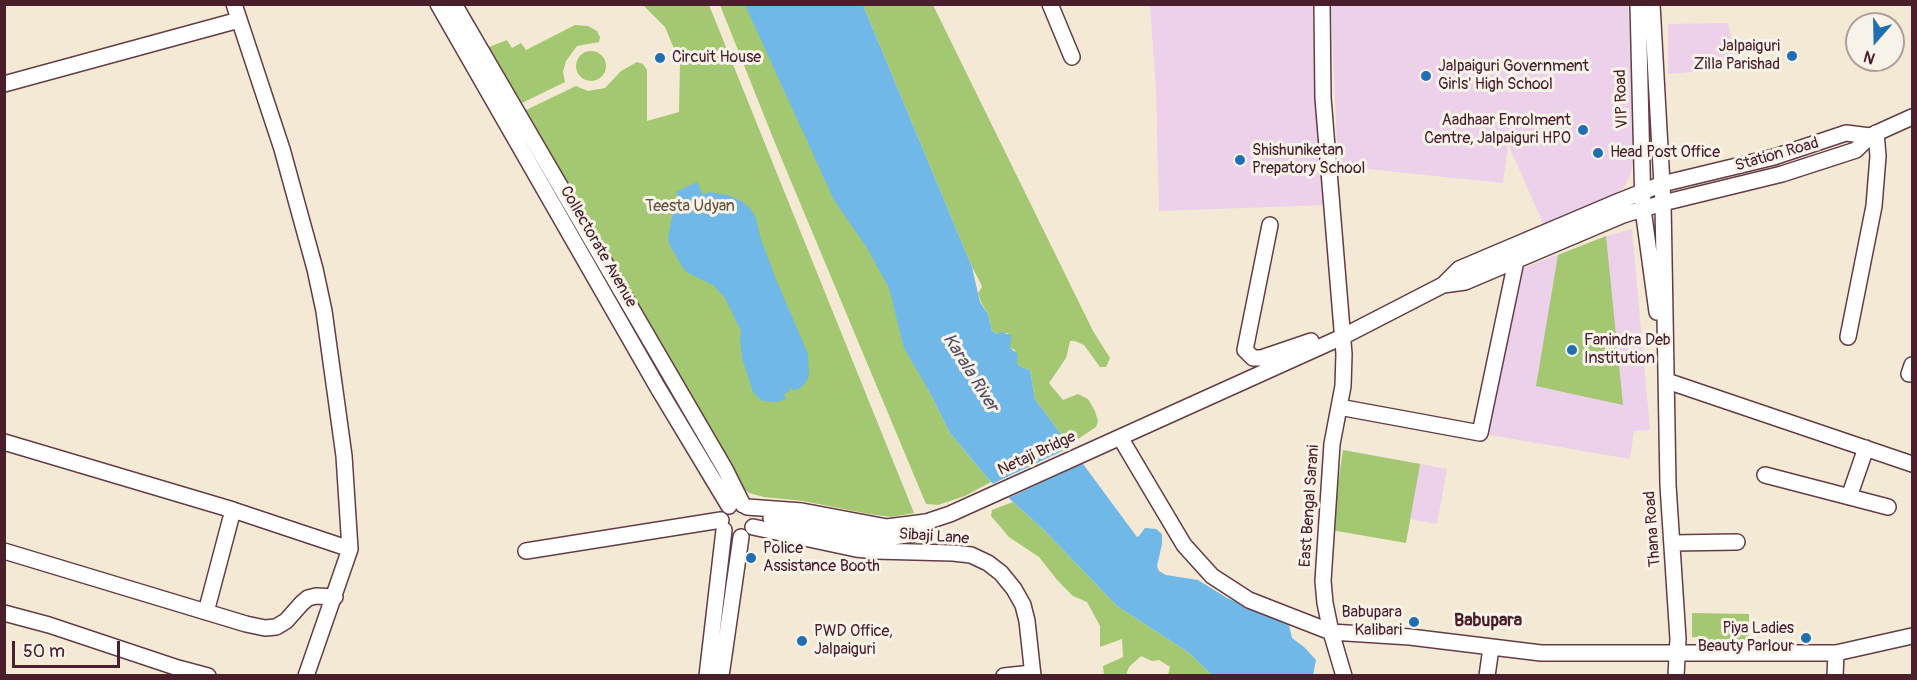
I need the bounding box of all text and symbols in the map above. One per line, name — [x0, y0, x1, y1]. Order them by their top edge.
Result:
north arrow — [1845, 12, 1905, 72]
place label: Jalpaiguri Zilla Parishad — [1694, 37, 1780, 75]
text: N — [1861, 46, 1878, 68]
place label: Circuit House — [672, 48, 761, 68]
marker: Jalpaiguri Zilla Parishad — [1785, 49, 1799, 63]
marker: Circuit House — [653, 51, 667, 65]
place label: Jalpaiguri Government Girls' High School — [1438, 57, 1589, 95]
marker: Jalpaiguri Government Girls' High School — [1419, 69, 1433, 83]
street label: VIP Road — [1611, 69, 1633, 129]
place label: Aadhaar Enrolment Centre, Jalpaiguri HPO — [1424, 111, 1571, 149]
marker: Aadhaar Enrolment Centre, Jalpaiguri HPO — [1576, 123, 1590, 137]
street label: Station Road — [1733, 134, 1821, 176]
place label: Shishuniketan Prepatory School — [1252, 141, 1365, 179]
place label: Head Post Office — [1610, 143, 1720, 163]
marker: Head Post Office — [1591, 146, 1605, 160]
marker: Shishuniketan Prepatory School — [1233, 153, 1247, 167]
street label: Collectorate Avenue — [555, 183, 641, 311]
park label: Teesta Udyan — [645, 197, 735, 217]
water label: Karala River — [937, 330, 1003, 416]
place label: Fanindra Deb Institution — [1584, 331, 1671, 369]
marker: Fanindra Deb Institution — [1565, 343, 1579, 357]
street label: Netaji Bridge — [995, 428, 1079, 480]
street label: East Bengal Sarani — [1296, 444, 1324, 568]
street label: Thana Road — [1641, 490, 1665, 568]
street label: Sibaji Lane — [898, 525, 970, 549]
place label: Police Assistance Booth — [763, 539, 880, 577]
marker: Police Assistance Booth — [744, 551, 758, 565]
place label: Babupara Kalibari — [1341, 603, 1402, 641]
district label: Babupara — [1454, 610, 1522, 632]
marker: Babupara Kalibari — [1407, 615, 1421, 629]
place label: Piya Ladies Beauty Parlour — [1698, 619, 1794, 657]
place label: PWD Office, Jalpaiguri — [814, 622, 893, 660]
scale bar — [15, 629, 123, 667]
marker: Piya Ladies Beauty Parlour — [1799, 631, 1813, 645]
marker: PWD Office, Jalpaiguri — [795, 634, 809, 648]
text: 50 m — [23, 640, 65, 663]

